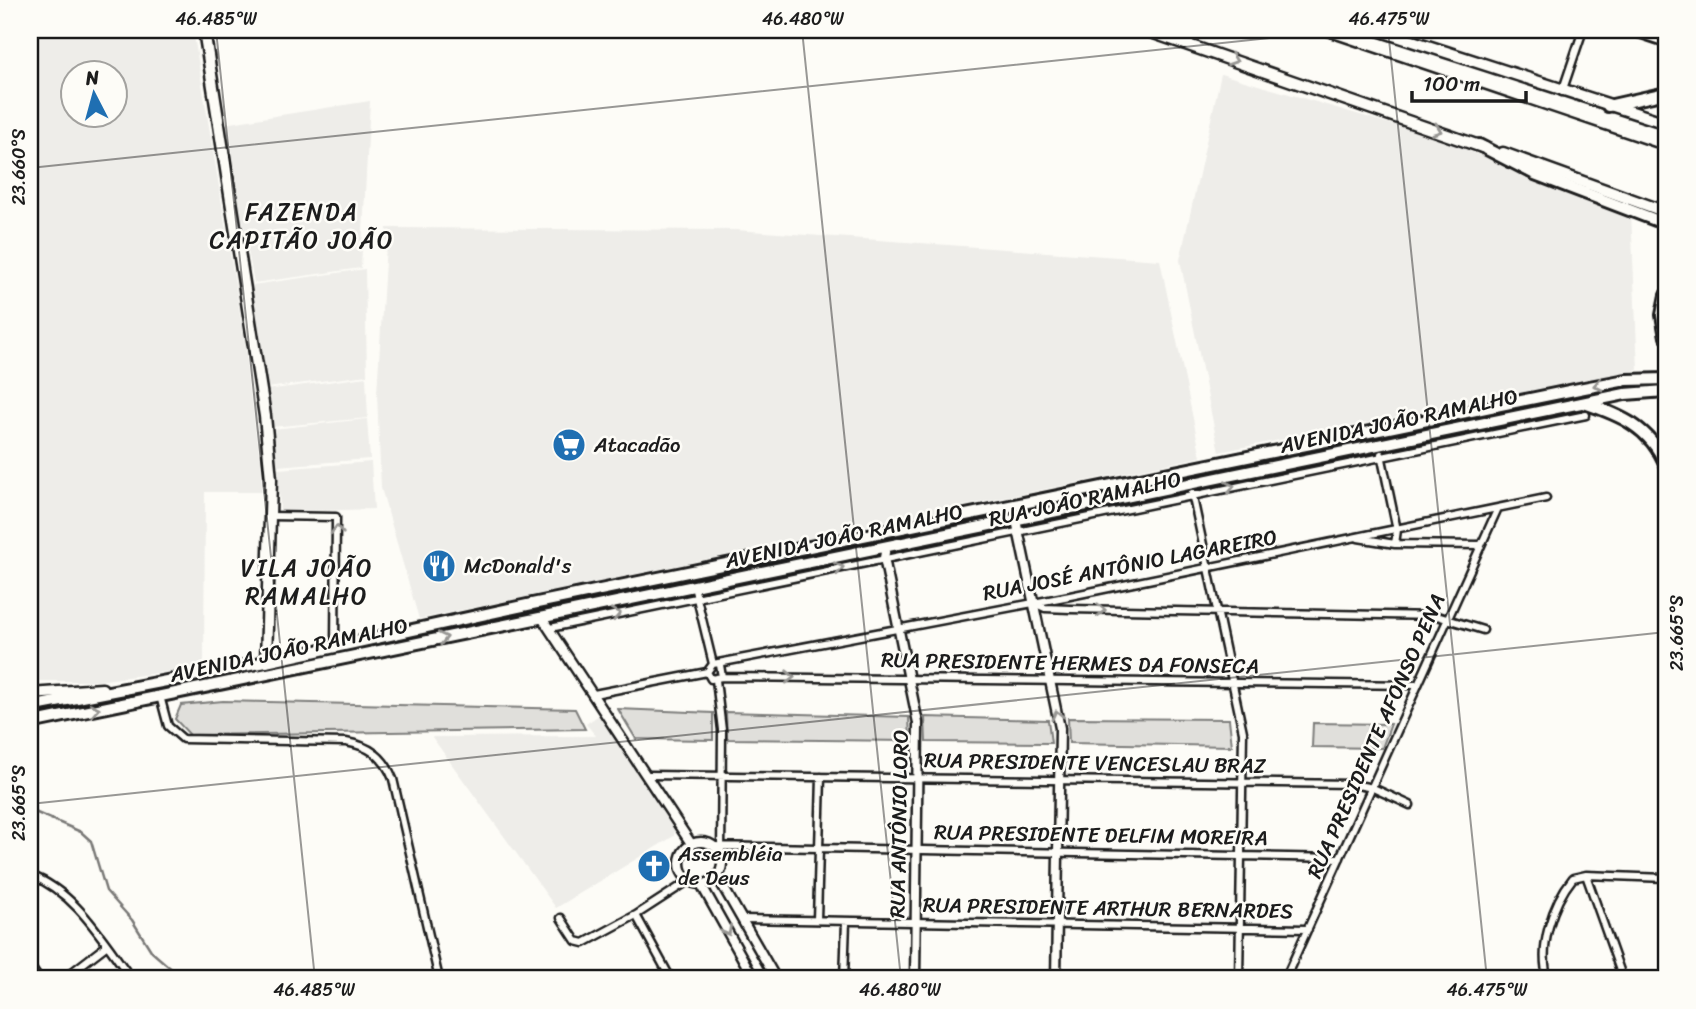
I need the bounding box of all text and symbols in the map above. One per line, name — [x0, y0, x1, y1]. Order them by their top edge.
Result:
text: 46.485°W — [175, 3, 258, 35]
text: 46.480°W — [762, 3, 845, 35]
text: 46.475°W — [1348, 3, 1431, 35]
one-way arrow — [1226, 52, 1239, 66]
north arrow — [60, 60, 130, 130]
text: N — [83, 60, 101, 95]
scale bar — [1412, 60, 1526, 104]
text: 100 m — [1423, 65, 1480, 103]
one-way arrow — [1430, 122, 1442, 136]
text: 23.660°S — [3, 129, 35, 205]
district label: FAZENDA CAPITÃO JOÃO — [210, 191, 394, 261]
street label: AVENIDA JOÃO RAMALHO — [1275, 377, 1522, 465]
one-way arrow — [1592, 377, 1604, 392]
supermarket icon: Atacadão — [550, 426, 588, 464]
place label: Atacadão — [593, 426, 681, 464]
street label: RUA JOÃO RAMALHO — [985, 460, 1185, 538]
one-way arrow — [1224, 480, 1236, 495]
street label: AVENIDA JOÃO RAMALHO — [720, 492, 967, 580]
street label: RUA JOSÉ ANTÔNIO LAGAREIRO — [980, 518, 1280, 612]
one-way arrow — [329, 524, 344, 535]
district label: VILA JOÃO RAMALHO — [241, 547, 373, 617]
restaurant icon: McDonald's — [420, 547, 458, 585]
place label: McDonald's — [464, 547, 572, 585]
one-way arrow — [833, 561, 845, 576]
street label: RUA PRESIDENTE AFONSO PENA — [1296, 587, 1456, 885]
text: 23.665°S — [1661, 595, 1693, 671]
one-way arrow — [1096, 602, 1107, 617]
street label: AVENIDA JOÃO RAMALHO — [165, 606, 412, 694]
one-way arrow — [610, 607, 622, 622]
one-way arrow — [437, 632, 449, 647]
street label: RUA PRESIDENTE HERMES DA FONSECA — [881, 641, 1259, 685]
one-way arrow — [785, 670, 796, 685]
one-way arrow — [89, 702, 101, 717]
one-way arrow — [1051, 709, 1065, 721]
street label: RUA ANTÔNIO LORO — [878, 729, 920, 919]
street label: RUA PRESIDENTE VENCESLAU BRAZ — [924, 741, 1266, 785]
text: 23.665°S — [3, 765, 35, 841]
street label: RUA PRESIDENTE DELFIM MOREIRA — [934, 813, 1268, 857]
place label: Assembléia de Deus — [677, 835, 783, 897]
church icon: Assembléia de Deus — [635, 847, 673, 885]
street label: RUA PRESIDENTE ARTHUR BERNARDES — [922, 886, 1294, 930]
one-way arrow — [719, 924, 732, 937]
text: 46.485°W — [273, 974, 356, 1006]
text: 46.480°W — [859, 974, 942, 1006]
text: 46.475°W — [1446, 974, 1529, 1006]

